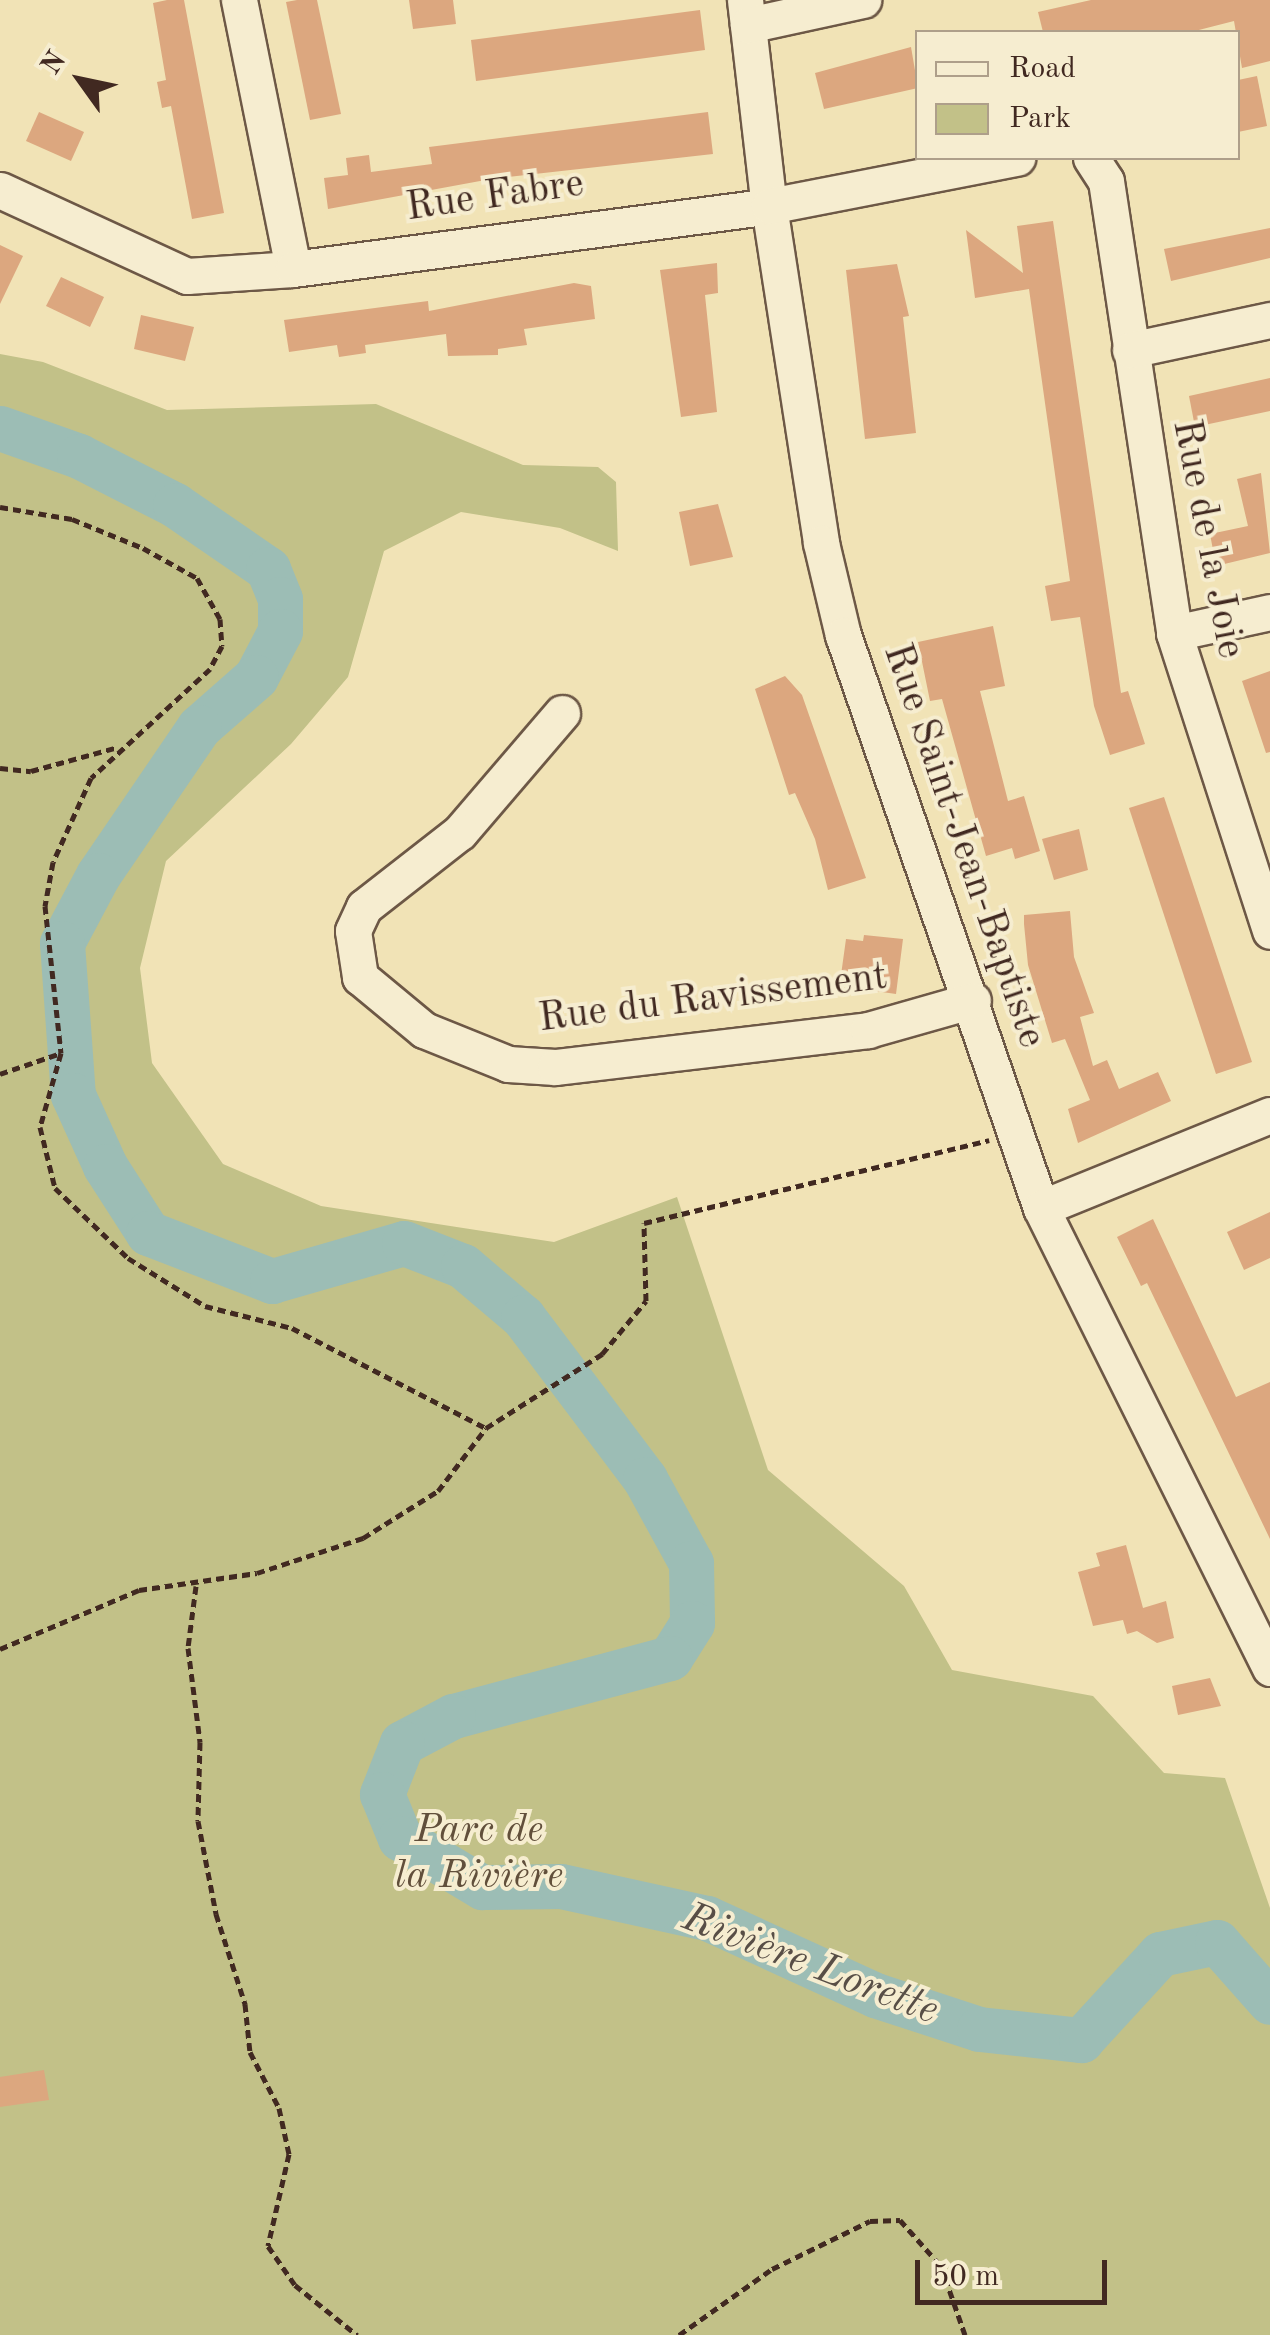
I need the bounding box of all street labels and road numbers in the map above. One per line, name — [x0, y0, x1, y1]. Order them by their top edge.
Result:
street label: Rue Fabre — [403, 161, 587, 233]
street label: Rue de la Joie — [1160, 415, 1254, 663]
street label: Rue Saint-Jean-Baptiste — [871, 638, 1055, 1054]
street label: Rue du Ravissement — [536, 954, 890, 1044]

